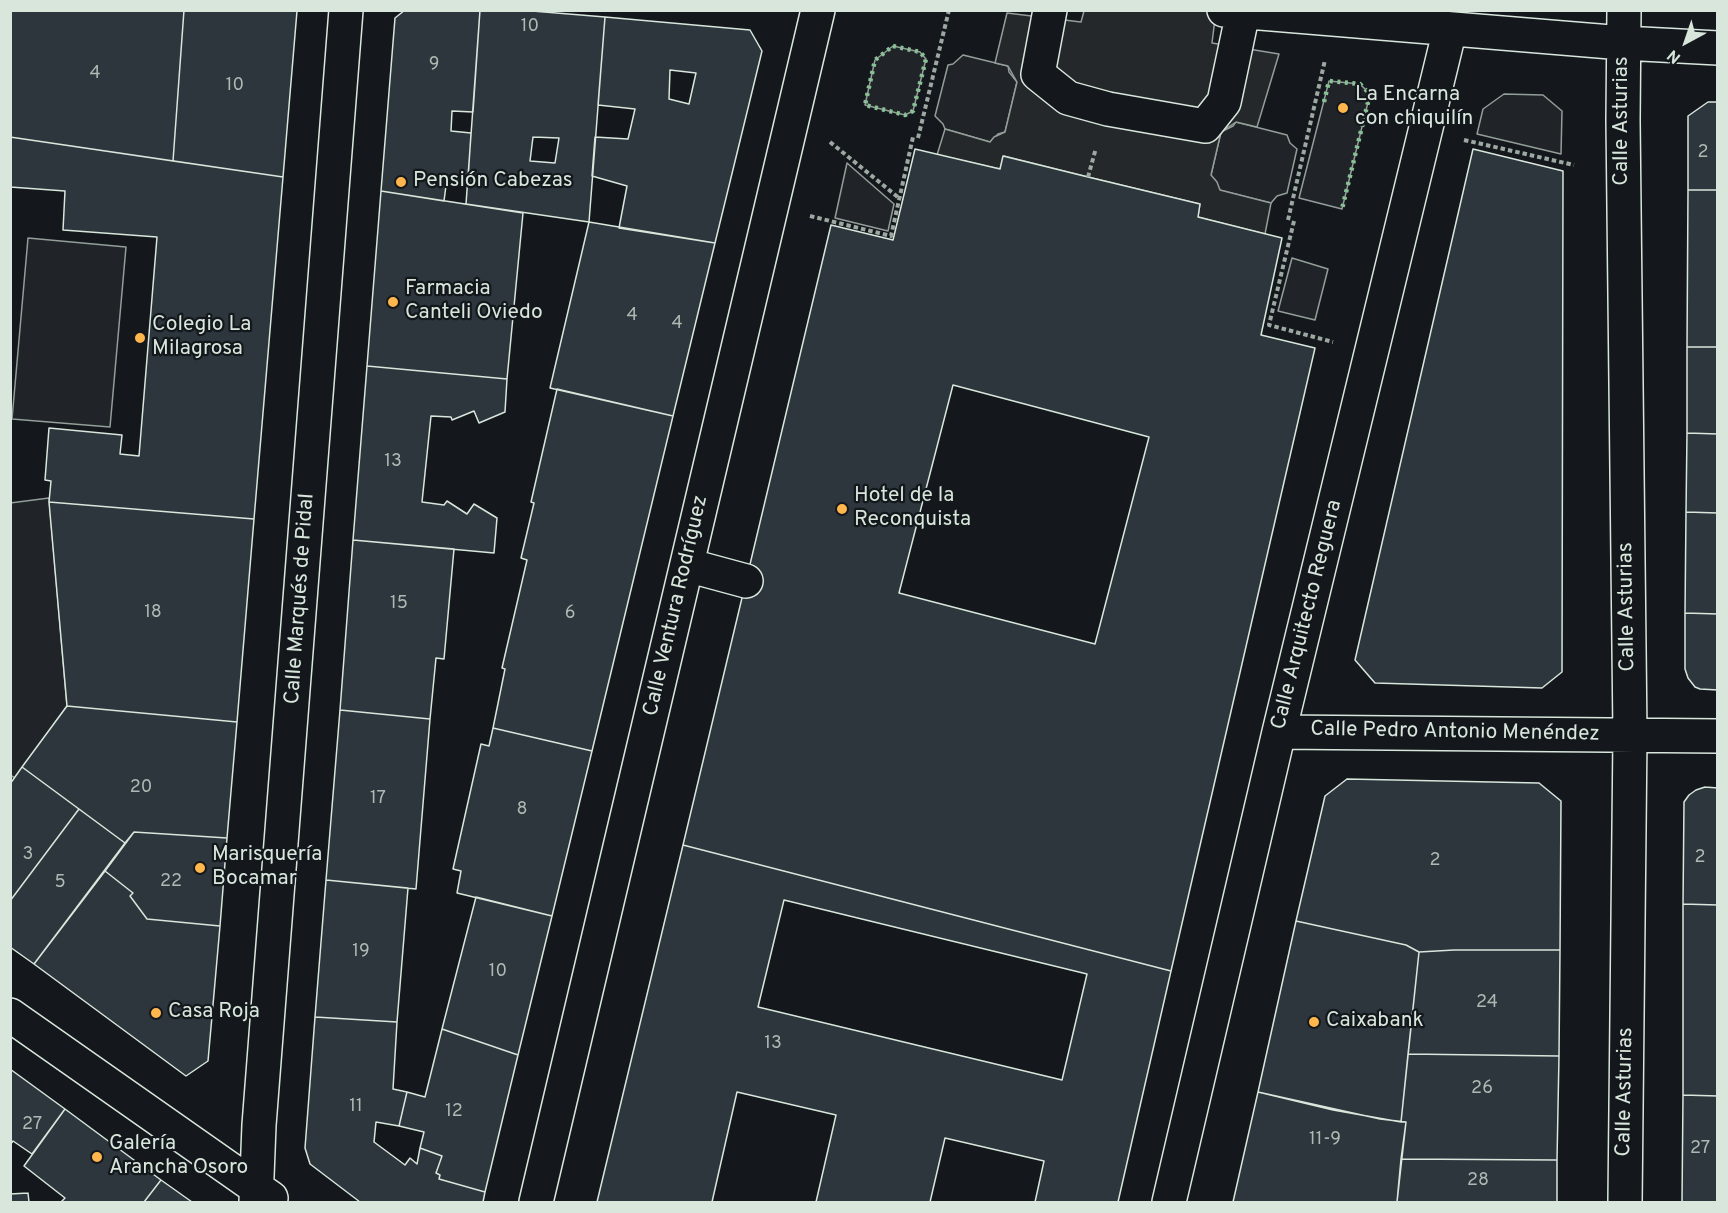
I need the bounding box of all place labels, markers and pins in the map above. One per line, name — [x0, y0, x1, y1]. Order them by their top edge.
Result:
place label: La Encarna con chiquilín — [1355, 83, 1473, 133]
marker: La Encarna con chiquilín — [1336, 101, 1350, 115]
place label: Pensión Cabezas — [413, 169, 573, 195]
marker: Pensión Cabezas — [394, 175, 408, 189]
place label: Farmacia Canteli Oviedo — [405, 277, 543, 327]
marker: Farmacia Canteli Oviedo — [386, 295, 400, 309]
place label: Colegio La Milagrosa — [152, 313, 251, 363]
marker: Colegio La Milagrosa — [133, 331, 147, 345]
place label: Hotel de la Reconquista — [854, 484, 971, 534]
marker: Hotel de la Reconquista — [835, 502, 849, 516]
place label: Marisquería Bocamar — [212, 843, 322, 893]
marker: Marisquería Bocamar — [193, 861, 207, 875]
place label: Casa Roja — [168, 1000, 260, 1026]
marker: Casa Roja — [149, 1006, 163, 1020]
place label: Caixabank — [1326, 1009, 1424, 1035]
marker: Caixabank — [1307, 1015, 1321, 1029]
place label: Galería Arancha Osoro — [109, 1132, 248, 1182]
marker: Galería Arancha Osoro — [90, 1150, 104, 1164]

